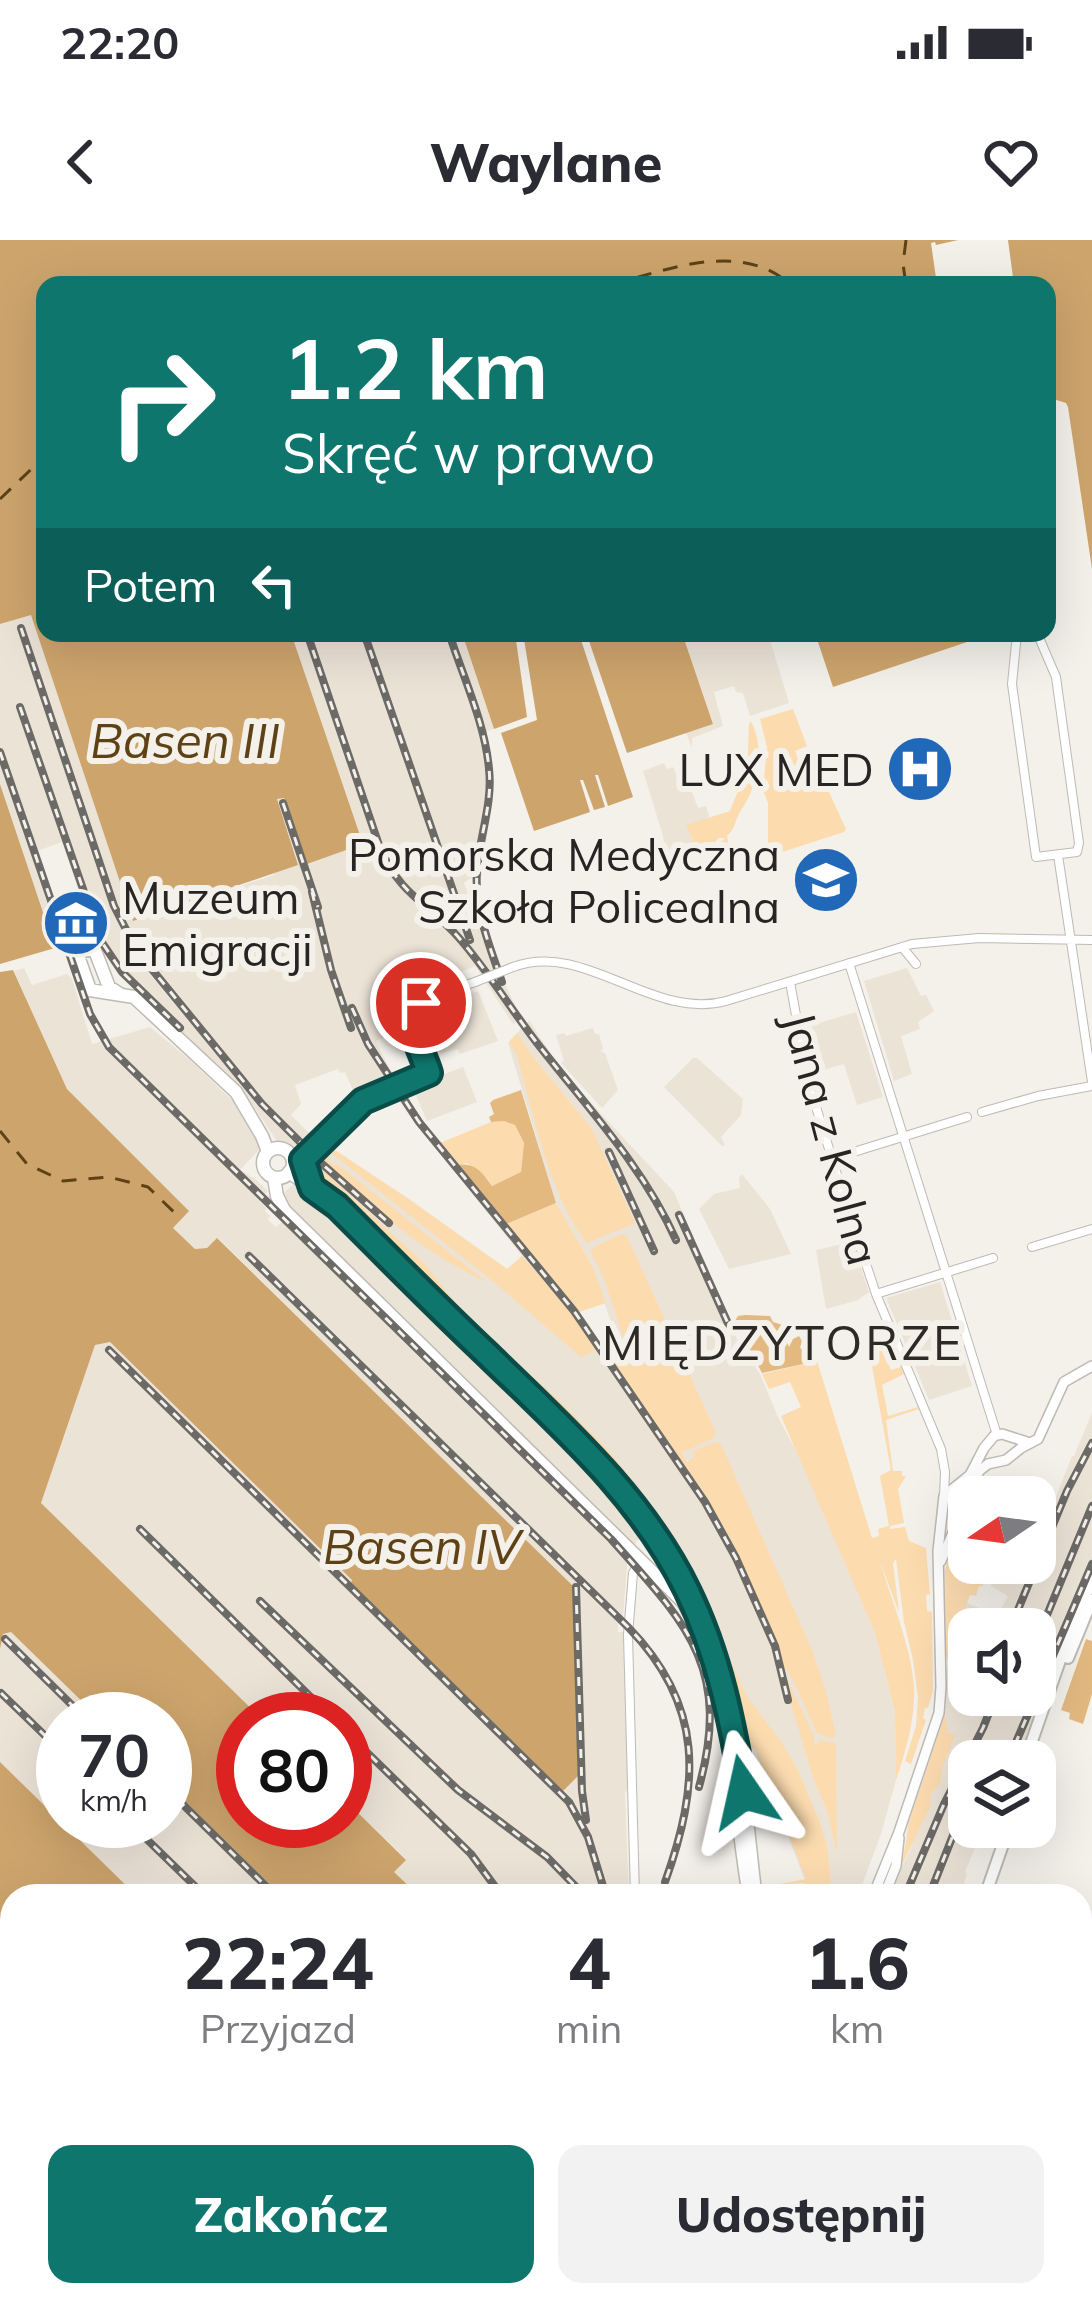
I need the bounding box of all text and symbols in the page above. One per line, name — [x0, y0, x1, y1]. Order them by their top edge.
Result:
text: 22:20 — [60, 14, 179, 70]
text: Waylane — [430, 128, 662, 196]
icon: back — [48, 129, 114, 195]
icon: heart — [978, 129, 1044, 195]
text: 1.2 km — [282, 315, 549, 420]
icon: right — [84, 324, 240, 480]
text: Skręć w prawo — [282, 419, 655, 487]
icon: left — [241, 552, 307, 618]
text: Potem — [84, 557, 217, 613]
water label: Basen III — [90, 710, 280, 770]
hospital icon: LUX MED — [885, 734, 955, 804]
place label: LUX MED — [678, 741, 874, 797]
place label: Pomorska Medyczna Szkoła Policealna — [348, 826, 780, 934]
school or university icon: Pomorska Medyczna Szkoła Policealna — [791, 845, 861, 915]
place label: Muzeum Emigracji — [122, 869, 313, 977]
museum icon: Muzeum Emigracji — [41, 888, 111, 958]
pin — [370, 952, 472, 1054]
icon: arrive — [388, 970, 454, 1036]
street label: Jana z Kolna — [771, 1005, 893, 1271]
district label: MIĘDZYTORZE — [602, 1312, 964, 1372]
north arrow — [948, 1476, 1056, 1584]
map controls — [948, 1476, 1056, 1848]
water label: Basen IV — [323, 1516, 524, 1576]
button: sound — [948, 1608, 1056, 1716]
speed limit sign: 80 — [216, 1692, 372, 1848]
text: 70 — [78, 1717, 150, 1792]
position arrow — [681, 1729, 807, 1855]
button: layers — [948, 1740, 1056, 1848]
text: km/h — [80, 1781, 148, 1819]
text: 22:24 — [182, 1917, 374, 2007]
text: 4 — [568, 1917, 611, 2007]
text: 1.6 — [805, 1917, 910, 2007]
text: Przyjazd — [200, 2004, 356, 2053]
text: min — [556, 2004, 622, 2053]
text: km — [830, 2004, 884, 2053]
button: Zakończ — [48, 2145, 534, 2283]
button: Udostępnij — [558, 2145, 1044, 2283]

